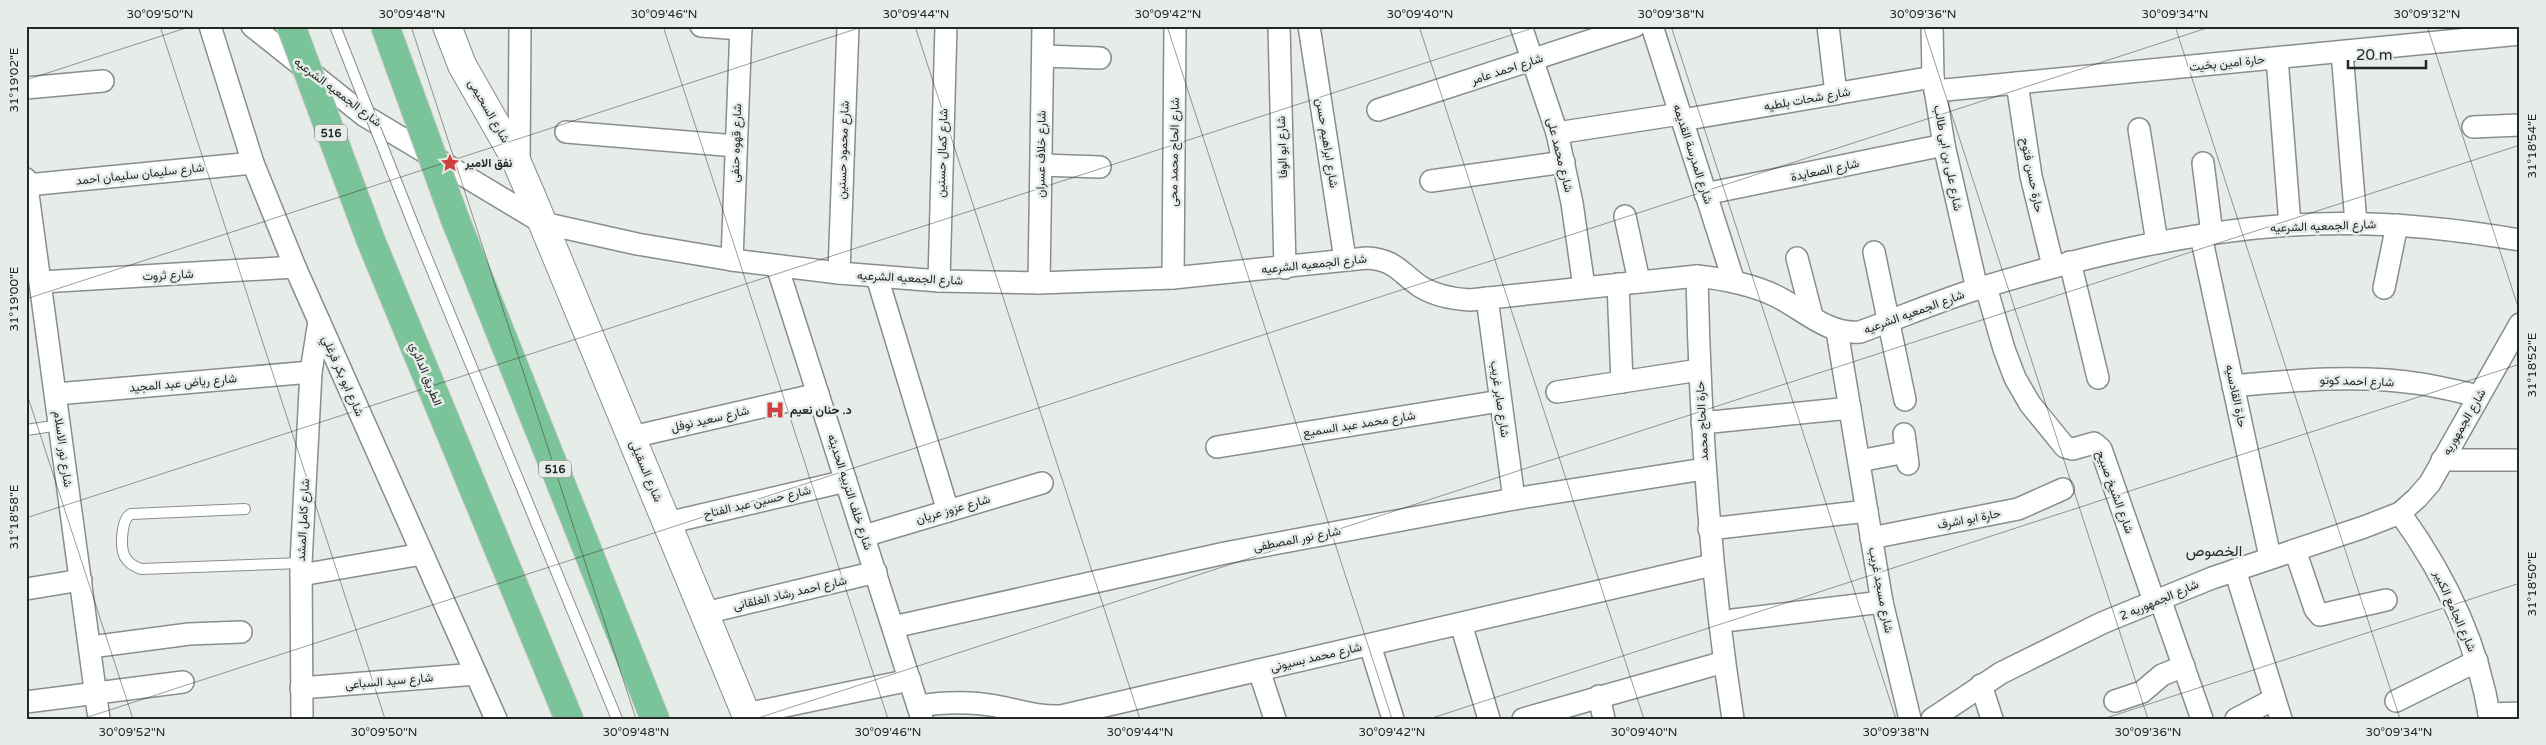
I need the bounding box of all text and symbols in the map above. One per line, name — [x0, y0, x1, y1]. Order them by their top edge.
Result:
text: 30°09'50"N — [127, 7, 194, 21]
text: 30°09'48"N — [379, 7, 446, 21]
text: 30°09'46"N — [631, 7, 698, 21]
text: 30°09'44"N — [883, 7, 950, 21]
text: 30°09'42"N — [1135, 7, 1202, 21]
text: 30°09'40"N — [1387, 7, 1454, 21]
text: 30°09'38"N — [1638, 7, 1705, 21]
text: 30°09'36"N — [1890, 7, 1957, 21]
text: 30°09'34"N — [2142, 7, 2209, 21]
text: 30°09'32"N — [2394, 7, 2461, 21]
scale bar — [2348, 38, 2426, 70]
text: 20 m — [2356, 46, 2393, 64]
text: 31°19'02"E — [7, 47, 21, 113]
street label: شارع احمد عامر — [1468, 51, 1545, 89]
street label: حارة امين بخيت — [2188, 52, 2266, 75]
street label: شارع الجمعيه الشرعيه — [290, 55, 385, 131]
street label: شارع السحيمى — [463, 77, 513, 146]
street label: شارع شحات بلطيه — [1763, 84, 1852, 115]
street label: شارع الحاج محمد محى — [1166, 97, 1184, 207]
street label: شارع ابراهيم حسن — [1311, 97, 1341, 189]
street label: شارع محمود حسنين — [834, 101, 854, 200]
street label: شارع المدرسة القديمه — [1668, 102, 1716, 206]
street label: شارع قهوه حنفى — [728, 103, 746, 183]
street label: شارع على بن ابى طالب — [1929, 104, 1965, 212]
street label: شارع كمال حسنين — [933, 108, 953, 198]
street label: شارع خلاف عسران — [1033, 110, 1051, 198]
text: 31°18'54"E — [2525, 113, 2539, 179]
street label: شارع ابو الوفا — [1274, 116, 1292, 178]
street label: شارع محمد على — [1542, 116, 1576, 194]
road number: 516 — [315, 125, 347, 142]
street label: حارة حسن فتوح — [2016, 136, 2046, 214]
place icon: نفق الامير — [439, 152, 461, 174]
place label: نفق الامير — [464, 156, 513, 171]
street label: شارع الصعايدة — [1790, 156, 1861, 186]
street label: شارع سليمان سليمان احمد — [75, 160, 205, 190]
street label: شارع الجمعيه الشرعيه — [2270, 217, 2376, 237]
street label: شارع الجمعيه الشرعيه — [1261, 251, 1368, 278]
text: 31°19'00"E — [7, 266, 21, 332]
street label: شارع ثروت — [142, 267, 194, 285]
street label: شارع الجمعيه الشرعيه — [857, 268, 963, 290]
street label: شارع الجمعيه الشرعيه — [1862, 287, 1967, 339]
text: 31°18'52"E — [2525, 332, 2539, 398]
street label: شارع ابو بكر فرغلي — [316, 334, 367, 420]
street label: الطريق الدائري — [404, 340, 445, 409]
street label: شارع صابر غريب — [1486, 360, 1512, 439]
street label: حارة القادسيه — [2222, 363, 2250, 429]
street label: شارع رياض عبد المجيد — [128, 371, 238, 397]
street label: شارع احمد كوتو — [2320, 373, 2394, 391]
street label: حارة الحاج محمد — [1693, 381, 1713, 461]
street label: شارع الجمهوريه — [2439, 386, 2490, 459]
hospital icon: د. حنان نعيم — [764, 399, 786, 421]
street label: شارع سعيد نوفل — [670, 403, 751, 437]
place label: د. حنان نعيم — [790, 403, 852, 418]
street label: شارع محمد عبد السميع — [1302, 408, 1417, 442]
street label: شارع نور الاسلام — [49, 410, 75, 488]
street label: شارع خلف التربيه الحديثه — [823, 432, 875, 552]
street label: شارع السقيلى — [625, 438, 665, 505]
street label: شارع الشيخ صبيح — [2092, 449, 2137, 536]
road number: 516 — [539, 460, 571, 478]
street label: شارع كامل المشد — [294, 478, 314, 562]
street label: شارع حسين عبد الفتاح — [702, 483, 813, 523]
text: 31°18'58"E — [7, 484, 21, 550]
street label: شارع عزوز عريان — [914, 492, 992, 528]
street label: حارة ابو اشرف — [1936, 506, 2002, 533]
street label: شارع نور المصطفى — [1252, 524, 1342, 556]
district label: الخصوص — [2186, 542, 2242, 561]
street label: شارع مسجد غريب — [1864, 546, 1896, 635]
text: 31°18'50"E — [2525, 551, 2539, 617]
street label: شارع الجامع الكبير — [2429, 567, 2479, 655]
street label: شارع احمد رشاد الغلقانى — [732, 573, 849, 615]
street label: شارع الجمهوريه 2 — [2117, 577, 2201, 625]
street label: شارع محمد بسيونى — [1269, 640, 1364, 676]
street label: شارع سيد السباعى — [344, 670, 434, 694]
text: 30°09'52"N — [99, 725, 166, 739]
text: 30°09'50"N — [351, 725, 418, 739]
text: 30°09'48"N — [603, 725, 670, 739]
text: 30°09'46"N — [855, 725, 922, 739]
text: 30°09'44"N — [1107, 725, 1174, 739]
text: 30°09'42"N — [1359, 725, 1426, 739]
text: 30°09'40"N — [1611, 725, 1678, 739]
text: 30°09'38"N — [1863, 725, 1930, 739]
text: 30°09'36"N — [2115, 725, 2182, 739]
text: 30°09'34"N — [2366, 725, 2433, 739]

